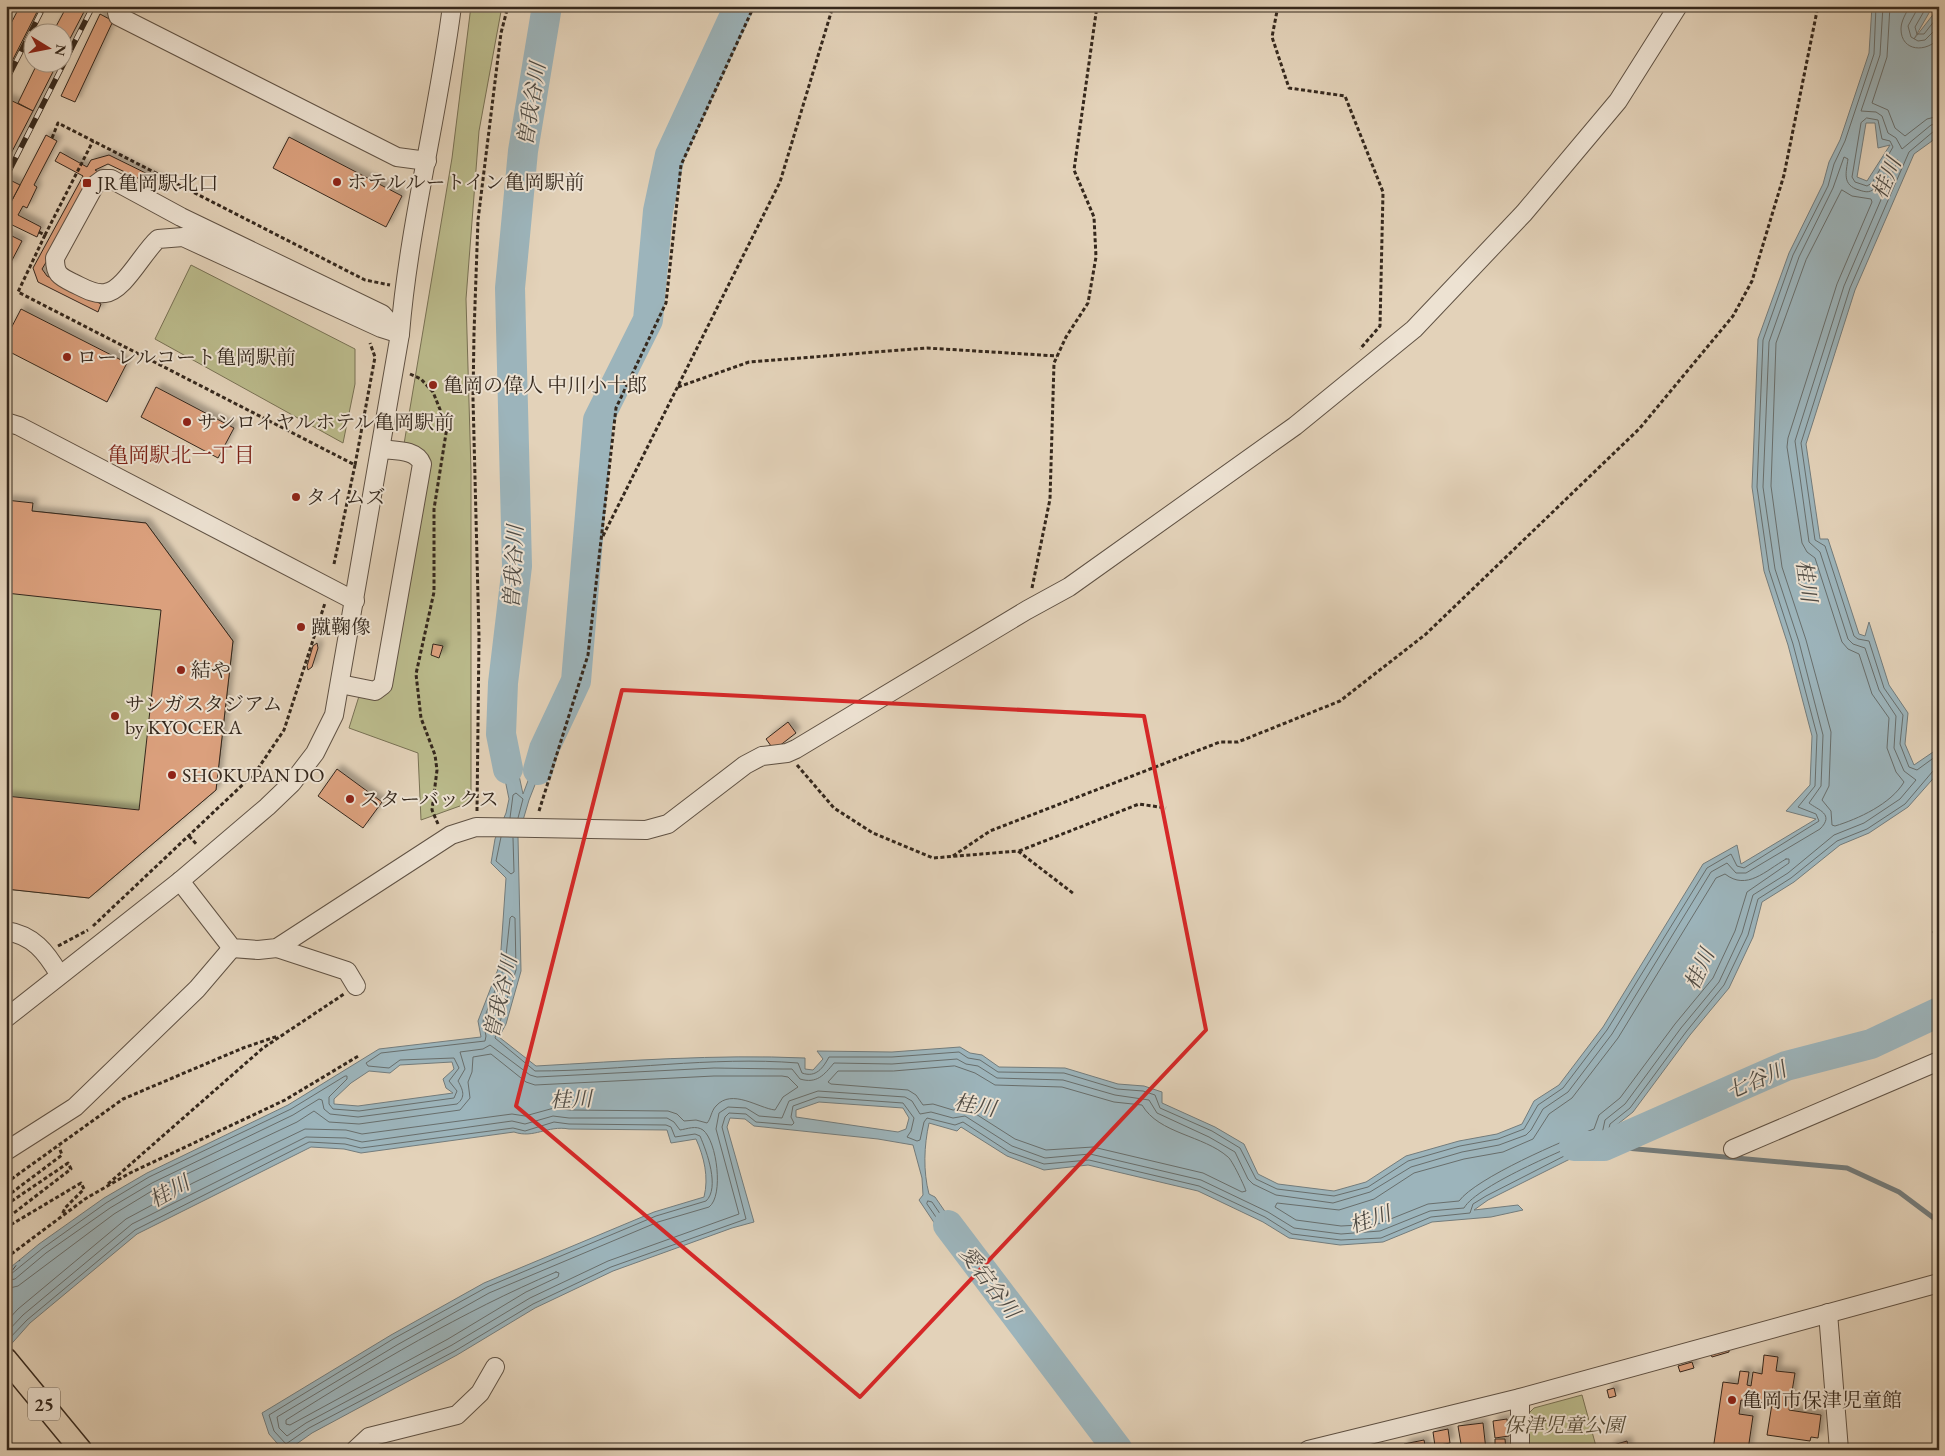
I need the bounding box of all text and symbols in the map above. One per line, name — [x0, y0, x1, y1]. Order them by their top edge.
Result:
north arrow — [22, 22, 72, 72]
text: N — [51, 43, 71, 58]
water label: 曽我谷川 — [511, 58, 551, 148]
water label: 桂川 — [1865, 152, 1907, 203]
place label: ホテルルートイン亀岡駅前 — [347, 169, 585, 195]
place label: JR亀岡駅北口 — [95, 170, 218, 196]
marker: ホテルルートイン亀岡駅前 — [331, 176, 343, 188]
marker: JR亀岡駅北口 — [81, 177, 93, 189]
place label: ローレルコート亀岡駅前 — [77, 344, 296, 370]
marker: ローレルコート亀岡駅前 — [61, 351, 73, 363]
place label: 亀岡の偉人 中川小十郎 — [443, 372, 647, 398]
marker: 亀岡の偉人 中川小十郎 — [427, 379, 439, 391]
place label: サンロイヤルホテル亀岡駅前 — [197, 409, 454, 435]
marker: サンロイヤルホテル亀岡駅前 — [181, 416, 193, 428]
district label: 亀岡駅北一丁目 — [108, 441, 255, 468]
place label: タイムズ — [306, 484, 386, 510]
marker: タイムズ — [290, 491, 302, 503]
water label: 曽我谷川 — [497, 522, 529, 610]
water label: 桂川 — [1791, 558, 1824, 606]
place label: 蹴鞠像 — [311, 614, 371, 640]
marker: 蹴鞠像 — [295, 621, 307, 633]
place label: 結や — [191, 657, 231, 683]
marker: 結や — [175, 664, 187, 676]
place label: サンガスタジアム by KYOCERA — [125, 691, 283, 740]
marker: サンガスタジアム by KYOCERA — [109, 710, 121, 722]
place label: SHOKUPAN DO — [182, 762, 324, 788]
marker: SHOKUPAN DO — [166, 769, 178, 781]
place label: スターバックス — [360, 786, 499, 812]
marker: スターバックス — [344, 793, 356, 805]
water label: 桂川 — [1678, 942, 1721, 994]
water label: 曽我谷川 — [477, 951, 523, 1041]
water label: 七谷川 — [1722, 1054, 1792, 1105]
water label: 桂川 — [550, 1085, 594, 1113]
water label: 桂川 — [952, 1088, 1000, 1122]
water label: 桂川 — [144, 1168, 196, 1213]
water label: 桂川 — [1346, 1199, 1396, 1239]
water label: 愛宕谷川 — [954, 1240, 1027, 1325]
place label: 亀岡市保津児童館 — [1742, 1387, 1902, 1413]
road number: 25 — [28, 1388, 60, 1420]
marker: 亀岡市保津児童館 — [1726, 1394, 1738, 1406]
park label: 保津児童公園 — [1504, 1412, 1627, 1438]

